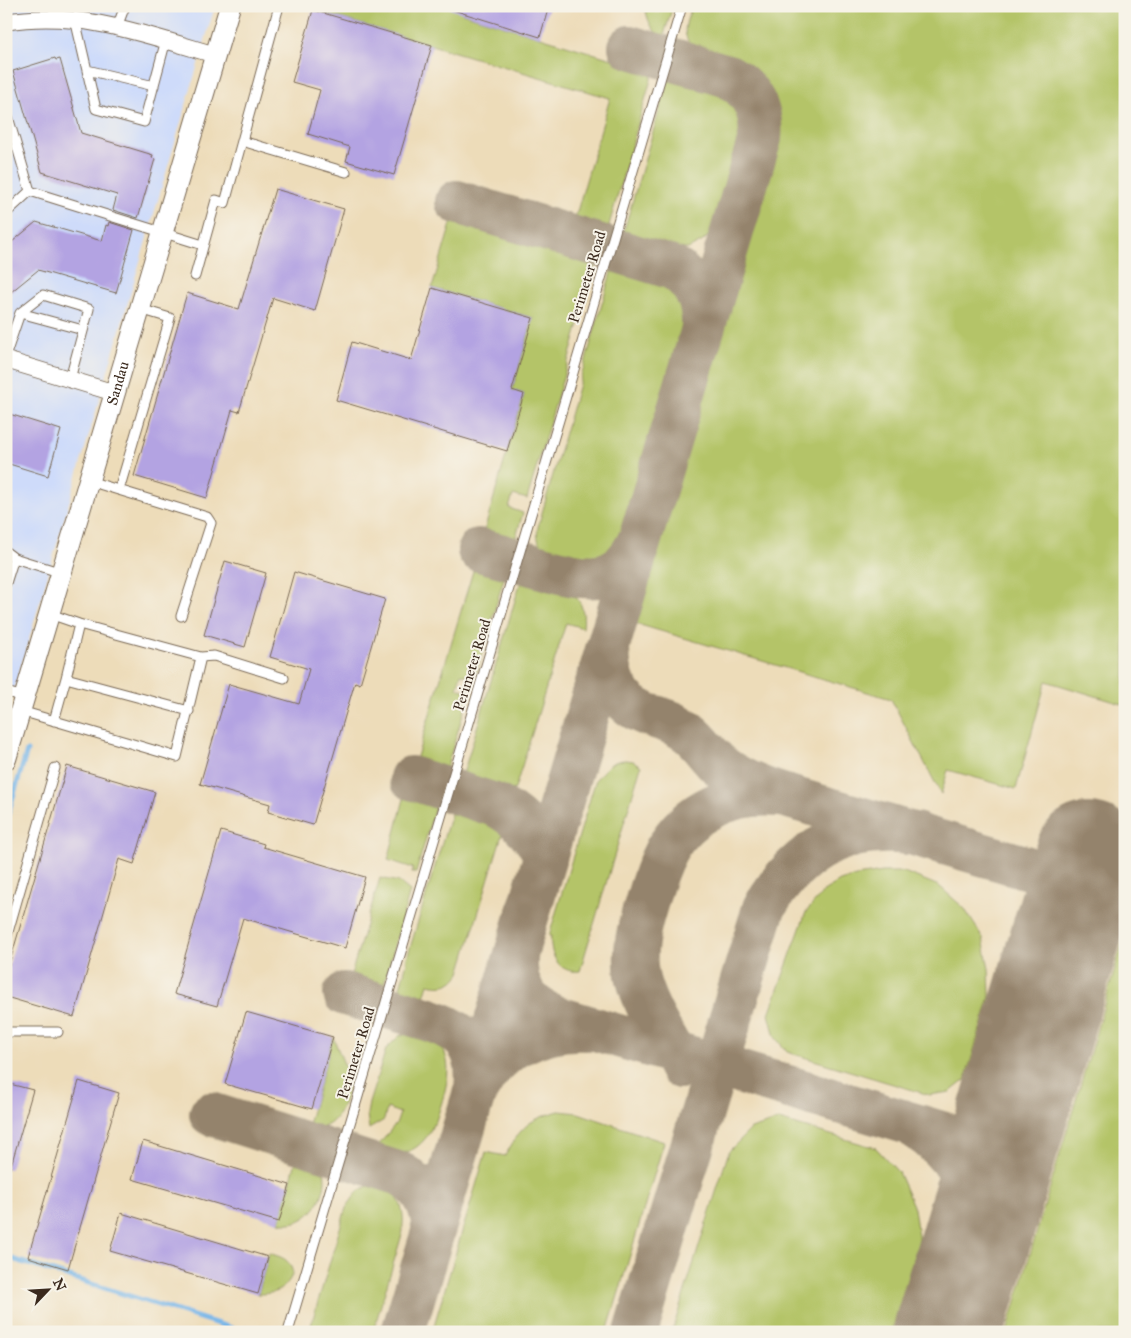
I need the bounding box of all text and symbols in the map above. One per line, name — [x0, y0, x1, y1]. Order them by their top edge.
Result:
street label: Perimeter Road — [564, 228, 610, 325]
street label: Sandau — [103, 359, 133, 407]
street label: Perimeter Road — [449, 616, 495, 713]
street label: Perimeter Road — [333, 1004, 379, 1101]
north arrow — [22, 1266, 72, 1316]
text: N — [49, 1276, 70, 1294]

